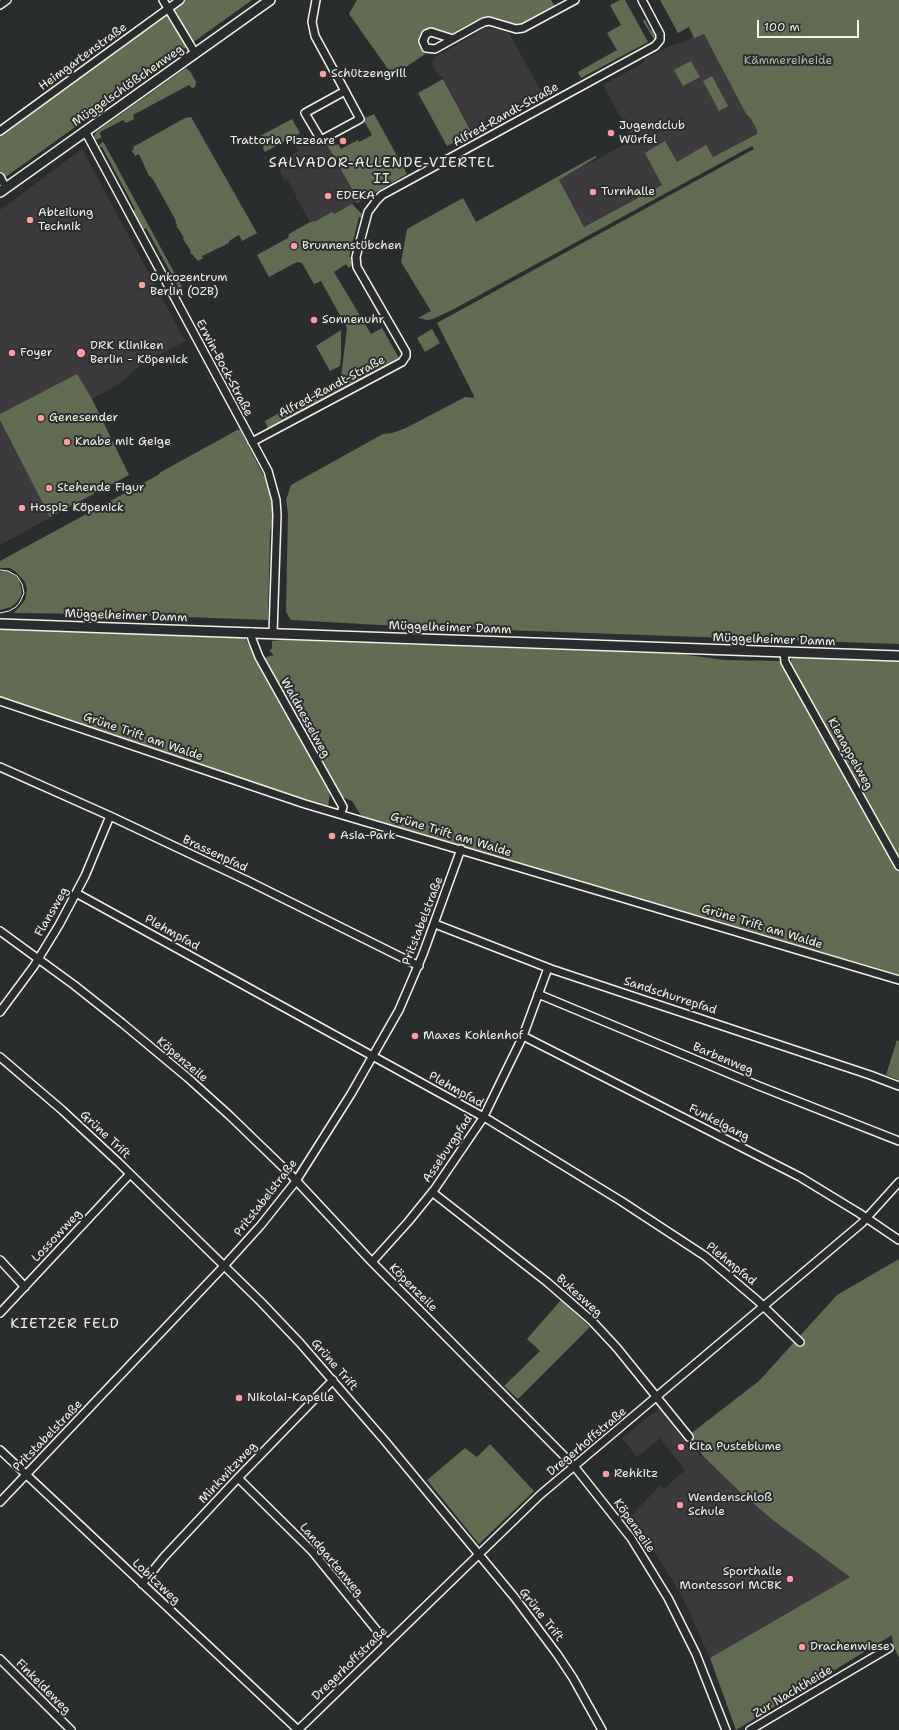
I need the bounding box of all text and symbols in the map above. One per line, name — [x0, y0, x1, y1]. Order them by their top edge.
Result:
scale bar — [759, 12, 861, 38]
text: 100 m — [764, 19, 800, 35]
street label: Heimgartenstraße — [36, 20, 130, 94]
street label: Müggelschlößchenweg — [70, 42, 186, 130]
park label: Kämmereiheide — [744, 54, 832, 68]
place label: Schützengrill — [331, 67, 406, 81]
marker: Schützengrill — [318, 69, 328, 79]
street label: Alfred-Randt-Straße — [451, 80, 561, 150]
place label: Jugendclub Würfel — [619, 119, 685, 147]
marker: Jugendclub Würfel — [606, 128, 616, 138]
place label: Trattoria Pizzeare — [230, 134, 335, 148]
marker: Trattoria Pizzeare — [338, 136, 348, 146]
district label: SALVADOR-ALLENDE-VIERTEL II — [269, 155, 495, 188]
place label: Turnhalle — [601, 185, 655, 199]
marker: Turnhalle — [588, 187, 598, 197]
place label: EDEKA — [336, 189, 375, 203]
marker: EDEKA — [323, 191, 333, 201]
place label: Abteilung Technik — [38, 206, 93, 234]
marker: Abteilung Technik — [25, 215, 35, 225]
place label: Brunnenstübchen — [302, 239, 402, 253]
marker: Brunnenstübchen — [289, 241, 299, 251]
place label: Onkozentrum Berlin (OZB) — [150, 271, 228, 299]
marker: Onkozentrum Berlin (OZB) — [137, 280, 147, 290]
place label: Sonnenuhr — [322, 313, 384, 327]
marker: Sonnenuhr — [309, 315, 319, 325]
street label: Erwin-Bock-Straße — [192, 317, 256, 419]
place label: DRK Kliniken Berlin - Köpenick — [90, 339, 188, 367]
place label: Foyer — [20, 346, 52, 360]
marker: DRK Kliniken Berlin - Köpenick — [75, 347, 87, 359]
marker: Foyer — [7, 348, 17, 358]
street label: Alfred-Randt-Straße — [276, 353, 388, 421]
place label: Genesender — [49, 411, 118, 425]
marker: Genesender — [36, 413, 46, 423]
place label: Knabe mit Geige — [75, 435, 171, 449]
marker: Knabe mit Geige — [62, 437, 72, 447]
place label: Stehende Figur — [57, 481, 145, 495]
marker: Stehende Figur — [44, 483, 54, 493]
place label: Hospiz Köpenick — [30, 501, 124, 515]
marker: Hospiz Köpenick — [17, 503, 27, 513]
street label: Müggelheimer Damm — [64, 607, 188, 625]
street label: Müggelheimer Damm — [388, 619, 512, 637]
street label: Müggelheimer Damm — [712, 631, 836, 649]
street label: Waldnesselweg — [277, 675, 333, 761]
street label: Grüne Trift am Walde — [81, 710, 205, 764]
street label: Kienappelweg — [824, 715, 876, 793]
street label: Grüne Trift am Walde — [389, 810, 513, 860]
place label: Asia-Park — [340, 829, 395, 843]
marker: Asia-Park — [327, 831, 337, 841]
street label: Brassenpfad — [180, 833, 250, 875]
street label: Pritstabelstraße — [399, 875, 447, 967]
street label: Flansweg — [32, 885, 72, 939]
street label: Grüne Trift am Walde — [700, 902, 824, 952]
street label: Plehmpfad — [142, 912, 202, 954]
street label: Sandschurrepfad — [622, 974, 718, 1018]
place label: Maxes Kohlenhof — [423, 1029, 523, 1043]
marker: Maxes Kohlenhof — [410, 1031, 420, 1041]
street label: Köpenzeile — [153, 1034, 211, 1086]
street label: Barbenweg — [690, 1040, 756, 1078]
street label: Plehmpfad — [426, 1069, 486, 1111]
street label: Funkelgang — [686, 1102, 752, 1144]
street label: Grüne Trift — [77, 1108, 133, 1162]
street label: Asseburgpfad — [420, 1112, 476, 1186]
street label: Pritstabelstraße — [231, 1157, 301, 1239]
street label: Lossowweg — [29, 1207, 85, 1265]
street label: Plehmpfad — [703, 1239, 759, 1289]
street label: Köpenzeile — [386, 1261, 440, 1315]
street label: Bukesweg — [553, 1272, 605, 1320]
district label: KIETZER FELD — [10, 1316, 120, 1332]
street label: Grüne Trift — [308, 1336, 360, 1394]
place label: Nikolai-Kapelle — [247, 1391, 334, 1405]
marker: Nikolai-Kapelle — [234, 1393, 244, 1403]
street label: Pritstabelstraße — [10, 1397, 86, 1475]
street label: Dregerhoffstraße — [544, 1405, 630, 1479]
street label: Minkwitzweg — [196, 1439, 260, 1507]
place label: Kita Pusteblume — [689, 1440, 782, 1454]
marker: Kita Pusteblume — [676, 1442, 686, 1452]
place label: Rehkitz — [614, 1467, 658, 1481]
marker: Rehkitz — [601, 1469, 611, 1479]
place label: Wendenschloß Schule — [688, 1491, 772, 1519]
street label: Köpenzeile — [610, 1496, 658, 1556]
marker: Wendenschloß Schule — [675, 1500, 685, 1510]
street label: Landgartenweg — [296, 1520, 366, 1600]
street label: Lobitzweg — [129, 1556, 183, 1608]
place label: Sporthalle Montessori MCBK — [680, 1565, 782, 1593]
marker: Sporthalle Montessori MCBK — [785, 1574, 795, 1584]
street label: Grüne Trift — [516, 1585, 566, 1645]
street label: Dregerhoffstraße — [309, 1624, 391, 1704]
place label: Drachenwiese — [810, 1640, 890, 1654]
marker: Drachenwiese — [797, 1642, 807, 1652]
street label: Finkeldeweg — [12, 1656, 74, 1718]
street label: Zur Nachtheide — [751, 1663, 835, 1721]

